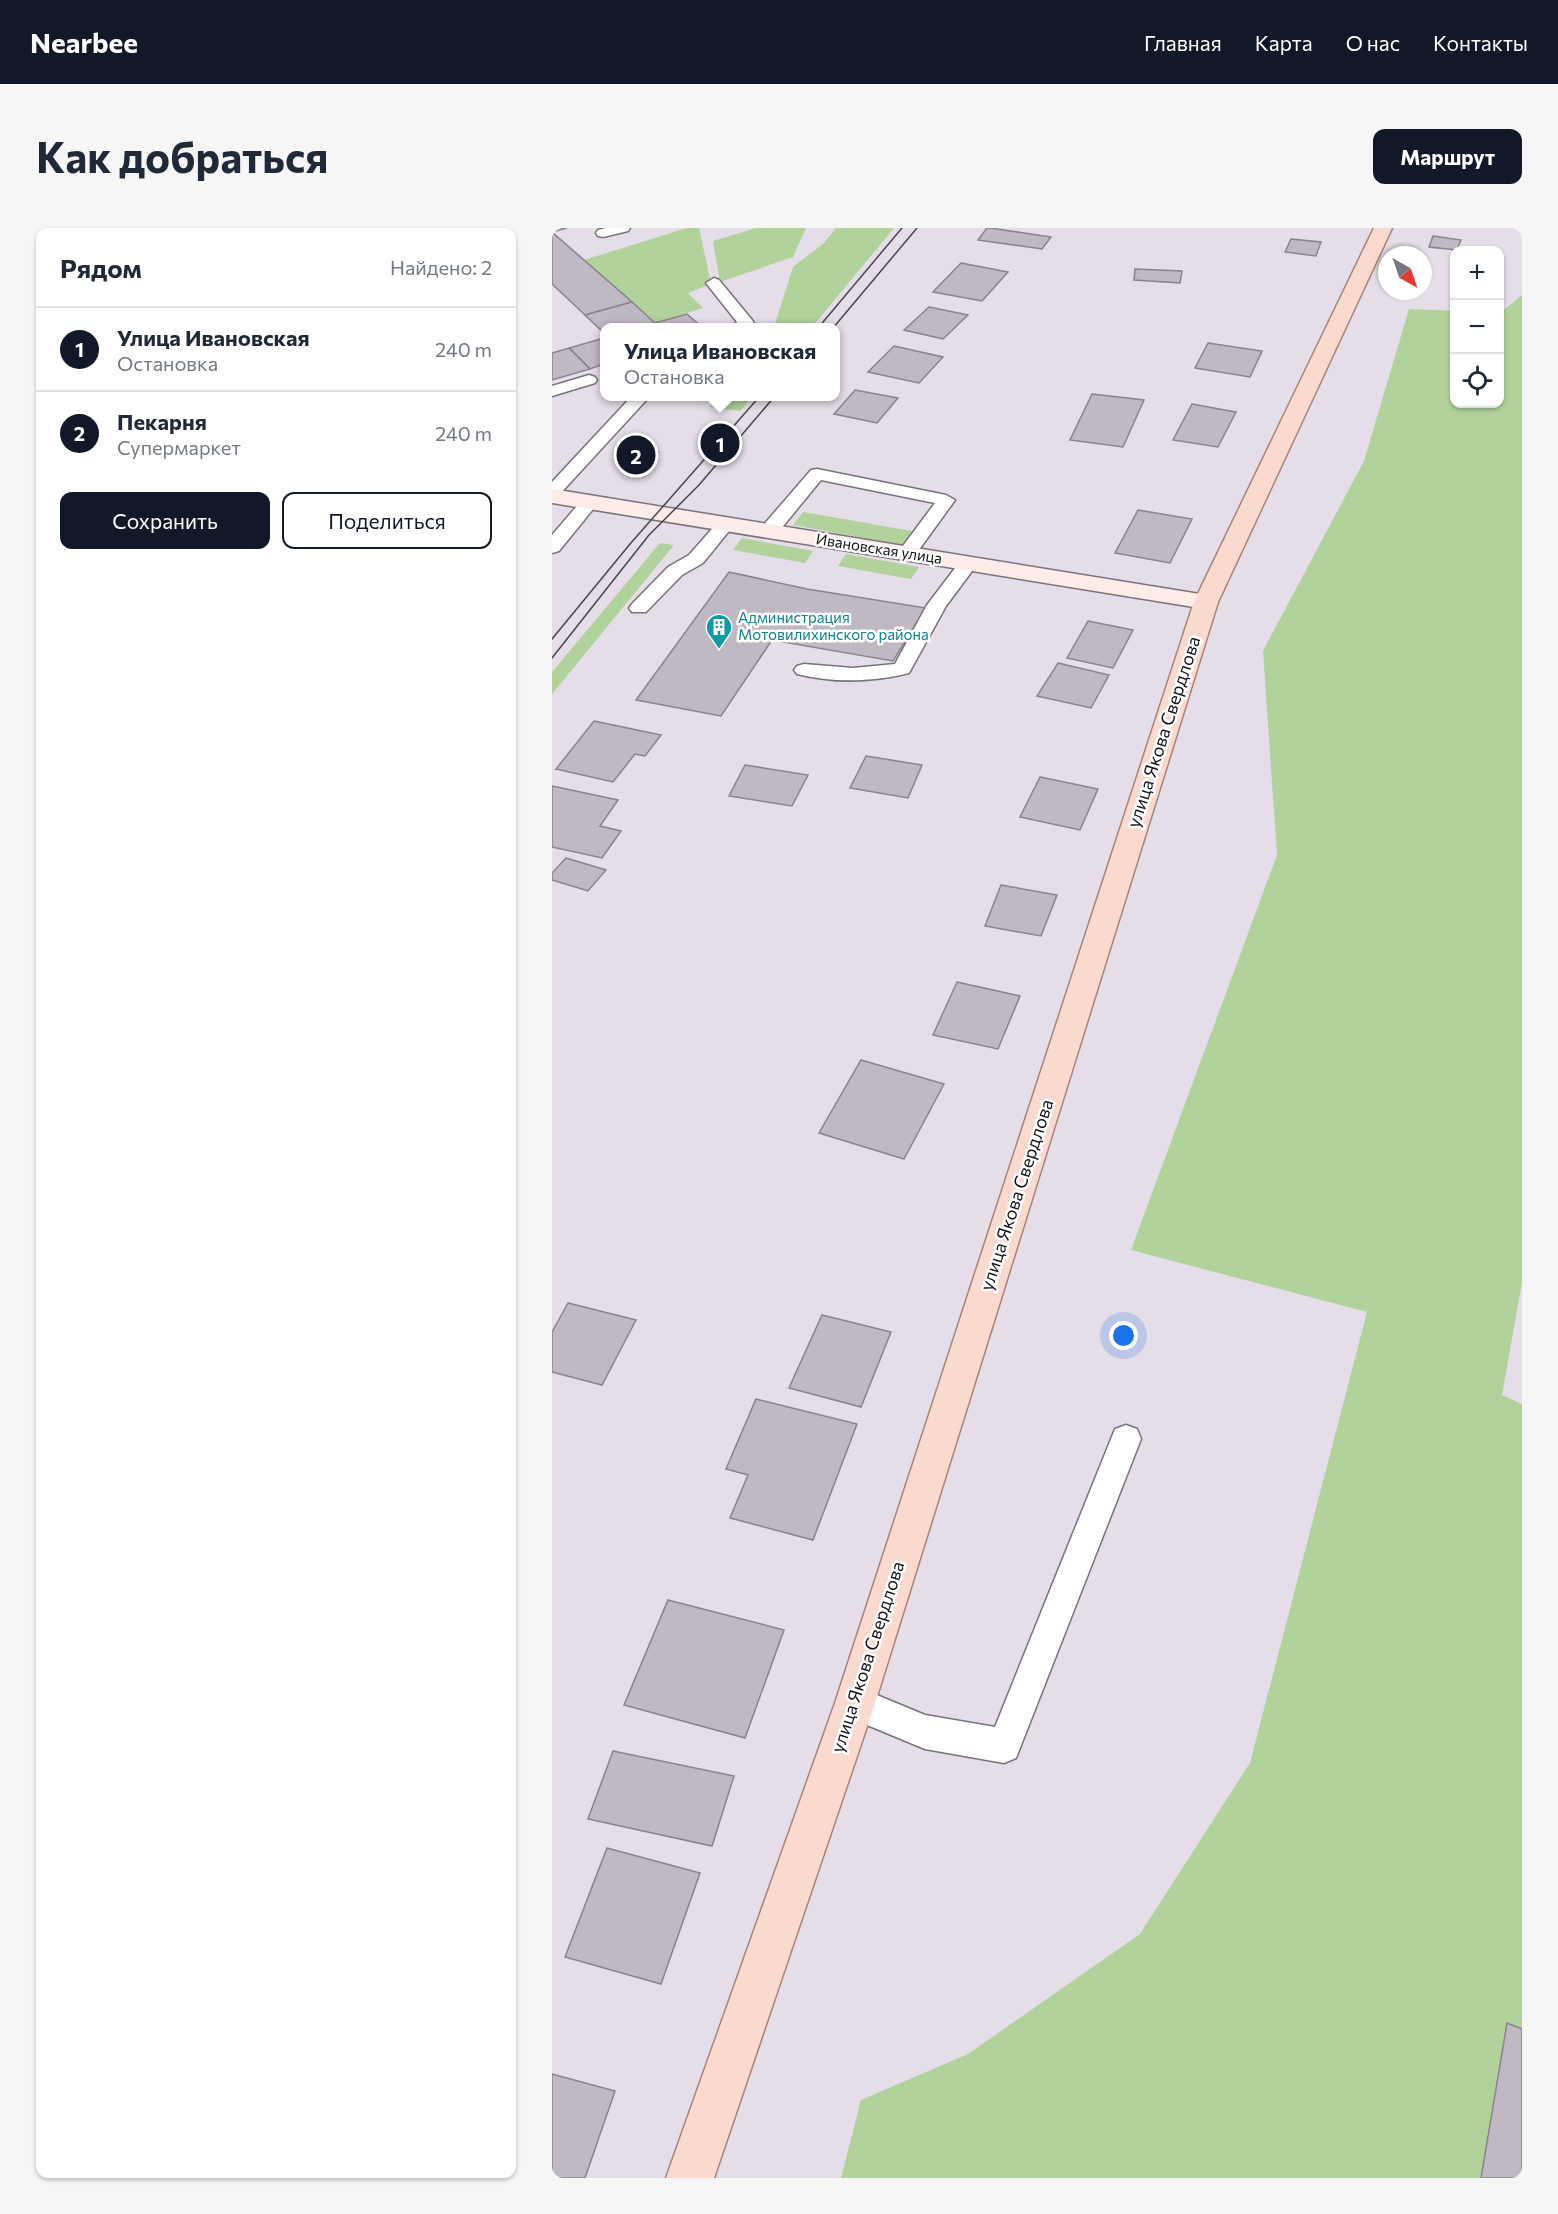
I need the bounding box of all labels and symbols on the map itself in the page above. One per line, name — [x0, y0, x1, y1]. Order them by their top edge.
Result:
north arrow — [1378, 246, 1432, 300]
pin: 1 — [700, 420, 740, 466]
pin: 2 — [616, 432, 656, 478]
street label: Ивановская улица — [815, 529, 944, 567]
place label: Администрация Мотовилихинского района — [738, 608, 929, 643]
building icon: Администрация Мотовилихинского района — [704, 612, 734, 650]
street label: улица Якова Свердлова — [1122, 633, 1204, 830]
street label: улица Якова Свердлова — [975, 1096, 1057, 1293]
your location — [1109, 1321, 1138, 1350]
street label: улица Якова Свердлова — [826, 1558, 908, 1755]

